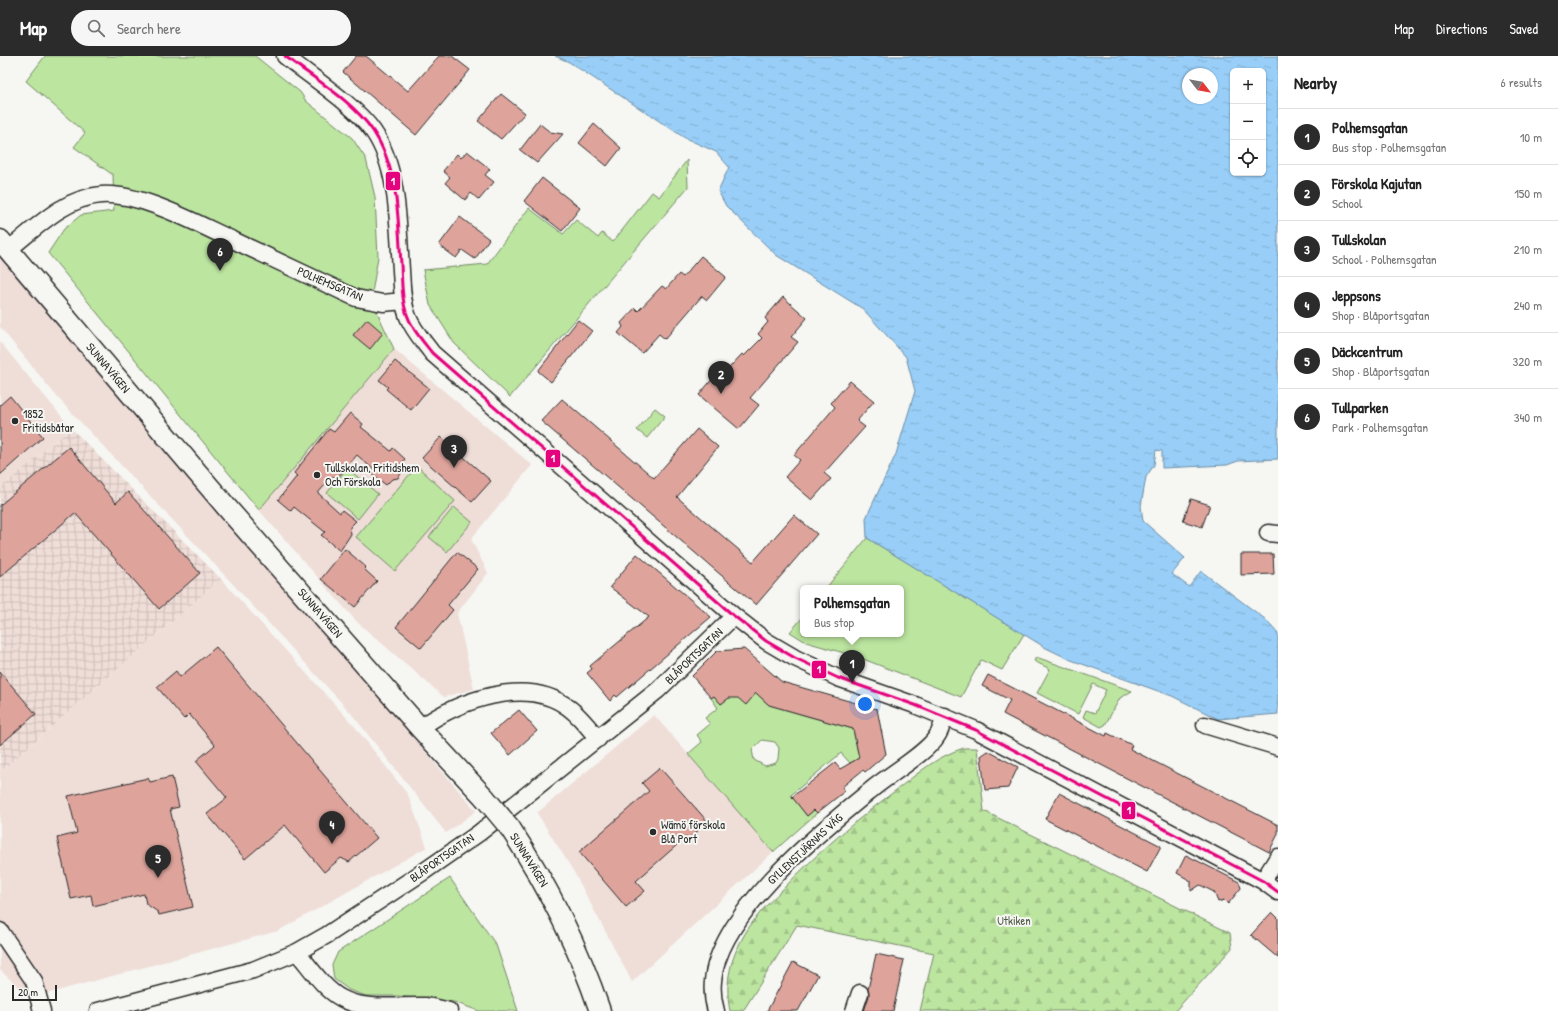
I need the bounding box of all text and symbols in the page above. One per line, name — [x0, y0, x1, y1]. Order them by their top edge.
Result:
search box — [71, 10, 351, 46]
text: Map — [20, 15, 47, 41]
icon: search — [85, 17, 107, 39]
text: Search here — [117, 18, 181, 39]
text: Map — [1394, 19, 1414, 38]
text: Directions — [1436, 19, 1487, 38]
text: Saved — [1509, 19, 1538, 38]
north arrow — [1182, 68, 1218, 104]
map controls — [1230, 68, 1266, 176]
button: + — [1230, 68, 1266, 104]
text: Nearby — [1294, 71, 1337, 94]
text: 6 results — [1501, 73, 1542, 91]
button: − — [1230, 104, 1266, 140]
text: Polhemsgatan — [1332, 117, 1408, 138]
text: 1 — [1305, 128, 1309, 146]
text: 10 m — [1520, 128, 1542, 146]
text: Bus stop · Polhemsgatan — [1332, 138, 1446, 156]
button: locate — [1230, 140, 1266, 176]
line badge: 1 — [385, 171, 401, 191]
text: Förskola Kajutan — [1332, 173, 1422, 194]
text: 1 — [391, 174, 395, 188]
text: 2 — [1304, 184, 1310, 202]
text: 150 m — [1514, 184, 1542, 202]
text: School — [1332, 194, 1362, 212]
text: Tullskolan — [1332, 229, 1386, 250]
pin: 6 — [207, 238, 233, 271]
text: 3 — [1304, 240, 1310, 258]
text: 210 m — [1514, 240, 1542, 258]
text: School · Polhemsgatan — [1332, 250, 1437, 268]
street label: POLHEMSGATAN — [295, 262, 366, 305]
text: Jeppsons — [1332, 285, 1381, 306]
text: 4 — [1305, 296, 1309, 314]
text: 240 m — [1513, 296, 1542, 314]
text: Shop · Blåportsgatan — [1332, 306, 1430, 324]
street label: SUNNAVÄGEN — [82, 339, 134, 396]
text: Däckcentrum — [1332, 341, 1403, 362]
text: 5 — [1304, 352, 1310, 370]
text: 320 m — [1512, 352, 1542, 370]
pin: 2 — [708, 361, 734, 394]
text: Shop · Blåportsgatan — [1332, 362, 1430, 380]
text: Tullparken — [1332, 397, 1389, 418]
place label: 1852 Fritidsbåtar — [22, 405, 74, 436]
text: 6 — [1304, 408, 1310, 426]
text: 340 m — [1514, 408, 1542, 426]
marker: 1852 Fritidsbåtar — [10, 416, 20, 426]
text: Park · Polhemsgatan — [1332, 418, 1428, 436]
pin: 3 — [441, 435, 467, 468]
line badge: 1 — [545, 449, 561, 468]
text: 1 — [551, 451, 555, 465]
place label: Tullskolan, Fritidshem Och Förskola — [325, 459, 419, 490]
marker: Tullskolan, Fritidshem Och Förskola — [312, 470, 322, 480]
street label: SUNNAVÄGEN — [294, 584, 347, 641]
popup — [800, 585, 904, 637]
text: Polhemsgatan — [814, 592, 890, 613]
text: Bus stop — [814, 613, 854, 631]
street label: BLÅPORTSGATAN — [661, 624, 726, 688]
pin: 1 — [839, 650, 865, 683]
line badge: 1 — [811, 660, 827, 679]
text: 1 — [817, 662, 821, 676]
your location — [855, 694, 875, 714]
line badge: 1 — [1121, 801, 1136, 820]
text: 1 — [1127, 803, 1131, 817]
street label: GYLLENSTJÄRNAS VÄG — [763, 809, 846, 888]
pin: 4 — [319, 811, 345, 844]
place label: Wämö förskola Blå Port — [661, 816, 725, 847]
marker: Wämö förskola Blå Port — [648, 827, 658, 837]
street label: BLÅPORTSGATAN — [406, 829, 477, 886]
street label: SUNNAVÄGEN — [506, 829, 553, 890]
pin: 5 — [145, 845, 171, 878]
park label: Utkiken — [997, 912, 1031, 929]
scale bar — [12, 983, 57, 1002]
text: 20 m — [18, 985, 38, 999]

